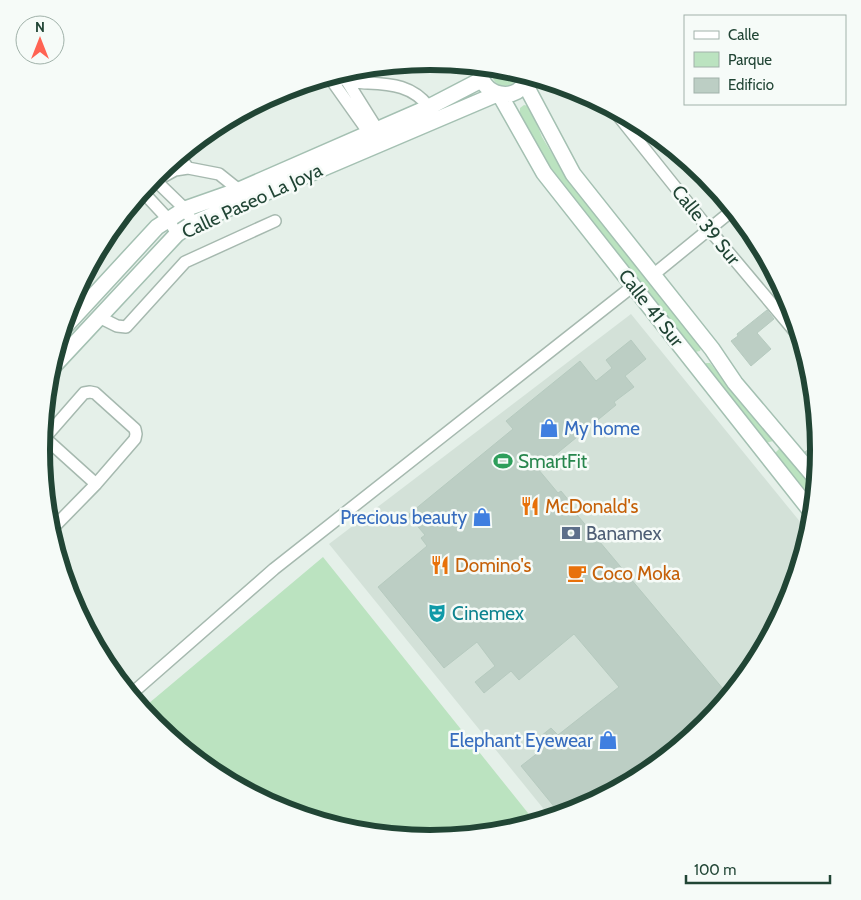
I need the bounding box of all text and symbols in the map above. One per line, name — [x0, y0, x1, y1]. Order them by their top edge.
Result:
north arrow — [15, 15, 65, 65]
legend — [684, 15, 846, 105]
text: N — [35, 18, 45, 36]
text: Calle — [728, 26, 759, 44]
text: Parque — [728, 51, 772, 69]
text: Edificio — [728, 76, 774, 94]
street label: Calle Paseo La Joya — [178, 158, 326, 244]
street label: Calle 39 Sur — [667, 180, 745, 270]
street label: Calle 41 Sur — [614, 265, 688, 351]
shop icon: My home — [538, 417, 560, 439]
place label: My home — [564, 417, 640, 440]
sports icon: SmartFit — [492, 450, 514, 472]
place label: SmartFit — [518, 450, 588, 473]
restaurant icon: McDonald's — [519, 495, 541, 517]
place label: McDonald's — [545, 495, 639, 518]
place label: Precious beauty — [340, 506, 467, 529]
shop icon: Precious beauty — [471, 506, 493, 528]
bank icon: Banamex — [560, 522, 582, 544]
place label: Banamex — [586, 522, 662, 545]
restaurant icon: Domino's — [429, 554, 451, 576]
place label: Domino's — [455, 554, 532, 577]
cafe icon: Coco Moka — [566, 562, 588, 584]
place label: Coco Moka — [592, 562, 680, 585]
theatre icon: Cinemex — [426, 602, 448, 624]
place label: Cinemex — [452, 602, 524, 625]
place label: Elephant Eyewear — [449, 729, 593, 752]
shop icon: Elephant Eyewear — [597, 729, 619, 751]
scale bar — [686, 852, 830, 884]
text: 100 m — [694, 861, 736, 879]

